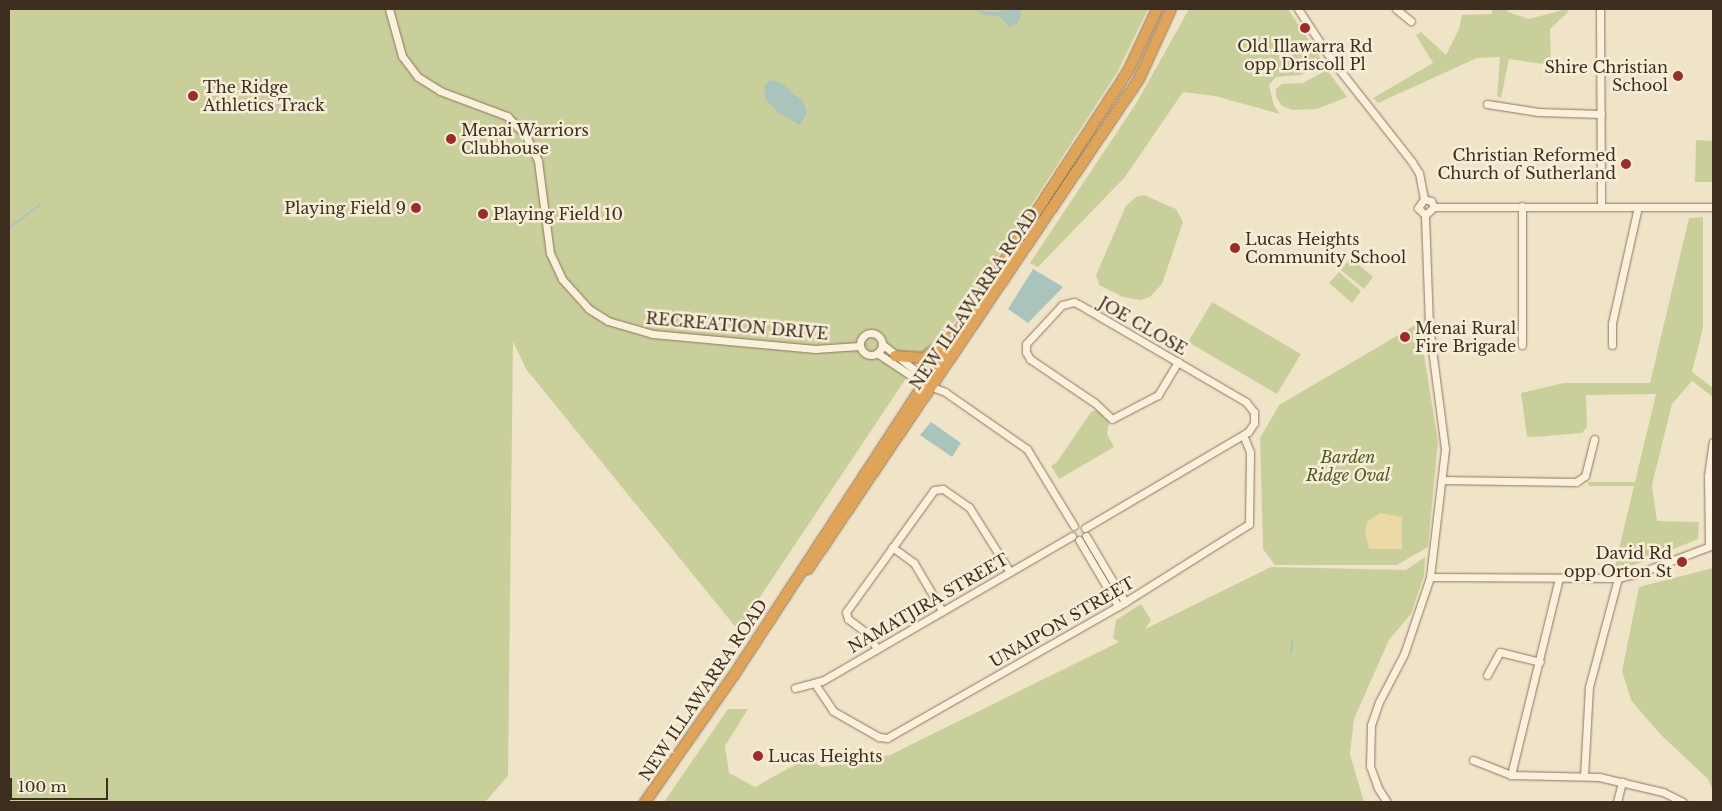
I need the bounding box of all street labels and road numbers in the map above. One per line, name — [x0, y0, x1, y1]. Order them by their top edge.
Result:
street label: NEW ILLAWARRA ROAD — [906, 204, 1042, 394]
street label: JOE CLOSE — [1095, 293, 1191, 359]
street label: RECREATION DRIVE — [645, 308, 829, 344]
street label: NAMATJIRA STREET — [844, 549, 1012, 657]
street label: UNAIPON STREET — [986, 573, 1138, 671]
street label: NEW ILLAWARRA ROAD — [635, 595, 771, 785]

